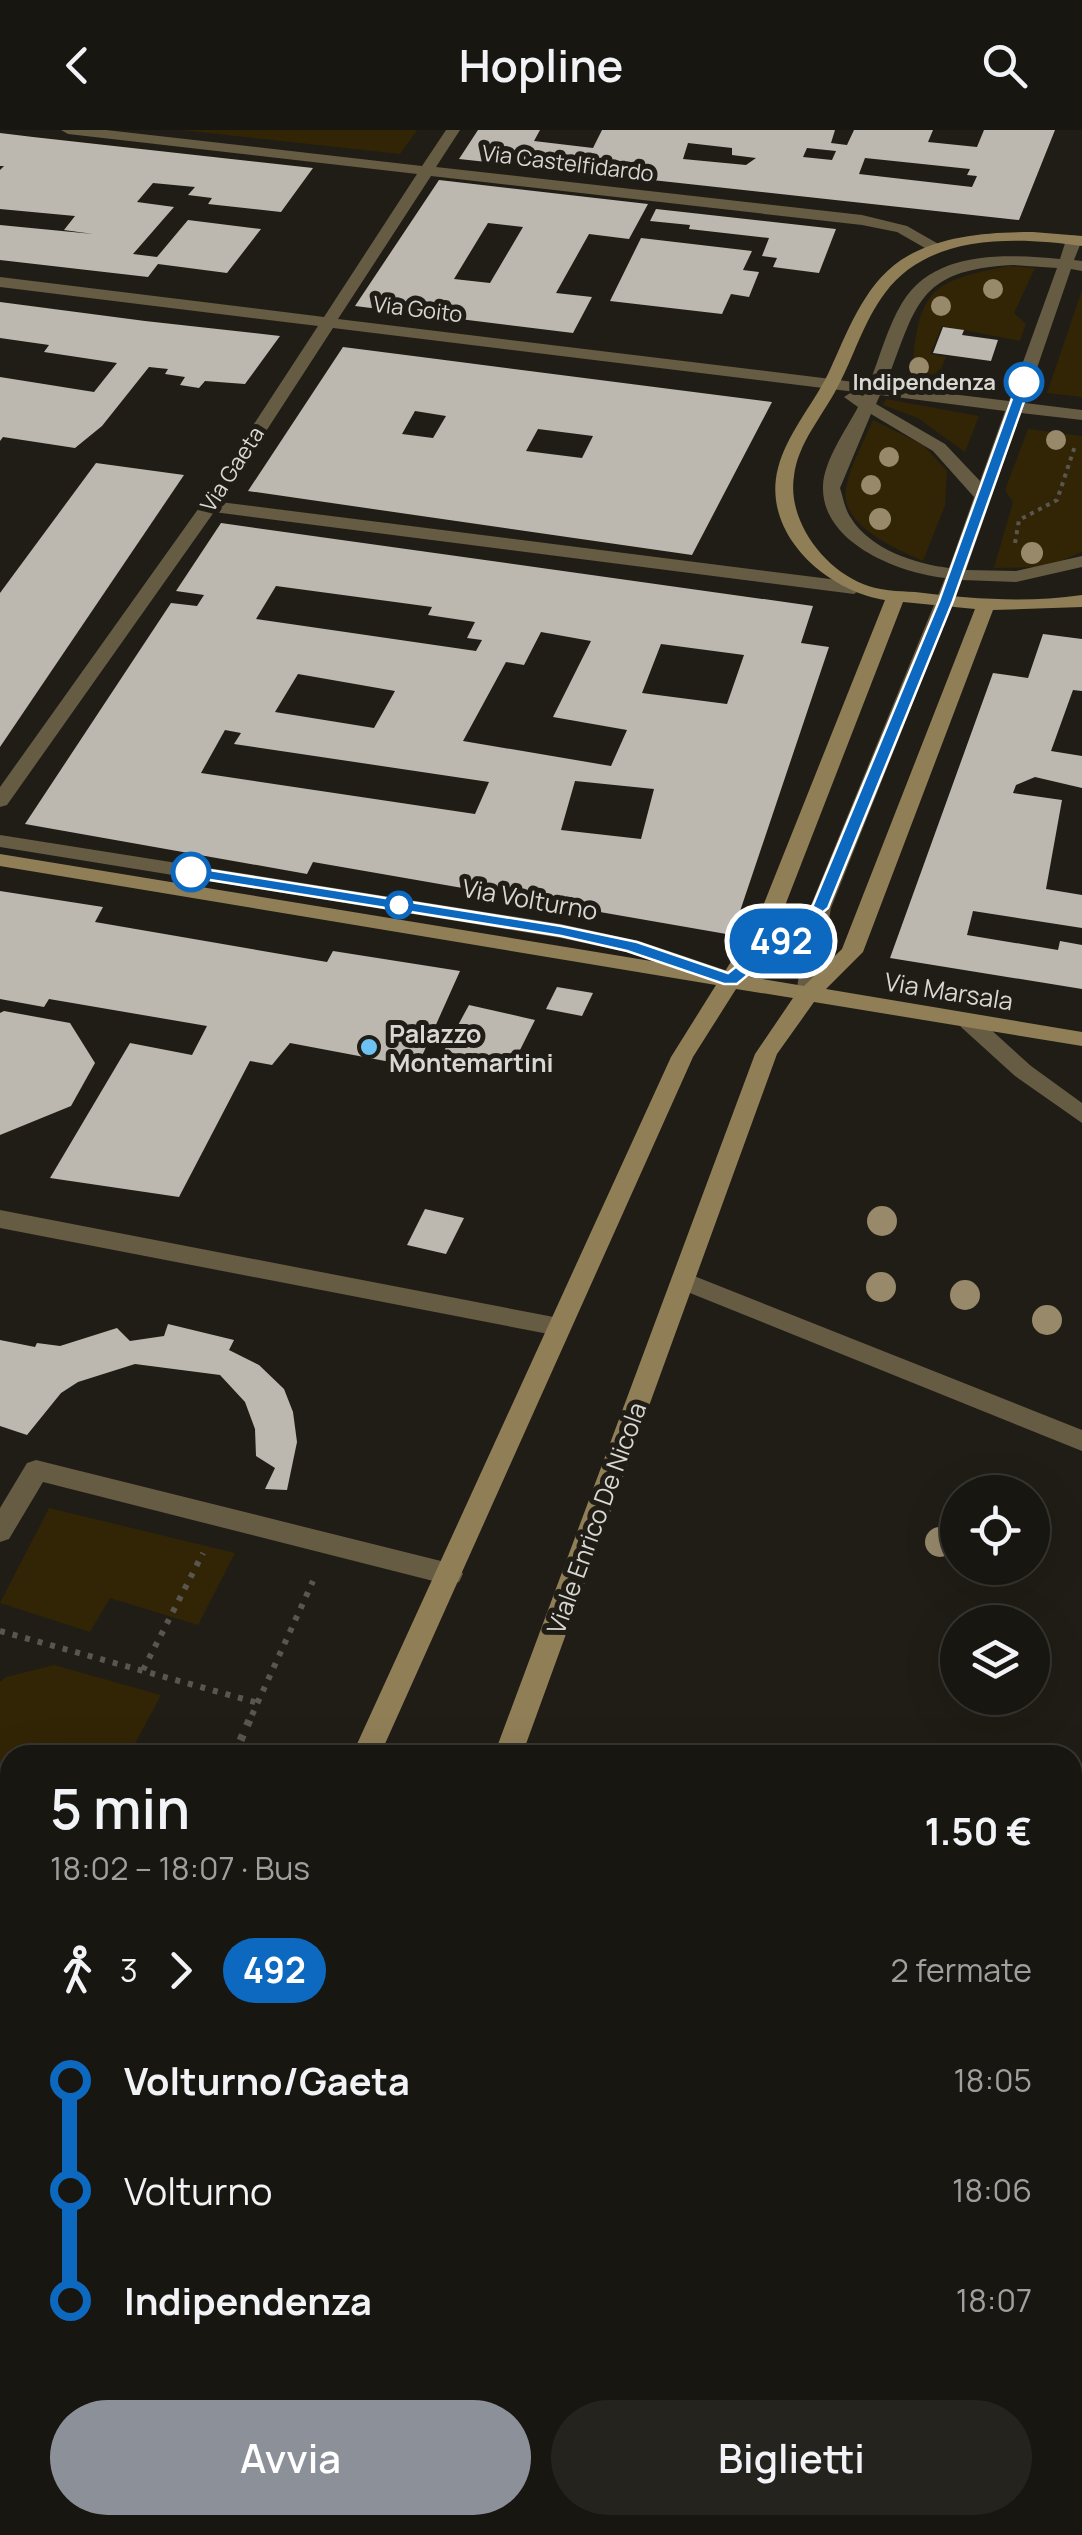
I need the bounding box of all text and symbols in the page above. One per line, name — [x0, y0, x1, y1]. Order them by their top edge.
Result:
text: Hopline — [459, 34, 623, 96]
icon: back — [50, 38, 105, 93]
icon: search — [977, 38, 1032, 93]
street label: Via Castelfidardo — [480, 138, 656, 188]
street label: Via Goito — [372, 289, 464, 329]
marker: Indipendenza — [1005, 363, 1043, 401]
place label: Indipendenza — [852, 367, 996, 397]
street label: Via Gaeta — [193, 420, 271, 518]
unlabelled marker — [172, 853, 210, 891]
street label: Via Volturno — [460, 870, 600, 928]
unlabelled marker — [386, 892, 412, 918]
line badge: 492 — [724, 908, 838, 974]
text: 492 — [749, 917, 813, 965]
street label: Via Marsala — [882, 964, 1016, 1018]
place label: Palazzo Montemartini — [389, 1016, 554, 1080]
marker: Palazzo Montemartini — [358, 1036, 380, 1058]
street label: Viale Enrico De Nicola — [538, 1397, 654, 1639]
map controls — [940, 1475, 1050, 1715]
button: locate — [940, 1475, 1050, 1585]
button: layers — [940, 1605, 1050, 1715]
text: 5 min — [50, 1770, 190, 1846]
text: 1.50 € — [925, 1804, 1032, 1856]
text: 18:02 – 18:07 · Bus — [50, 1846, 310, 1890]
icon: walk — [50, 1943, 105, 1998]
icon: forward — [153, 1943, 208, 1998]
text: 492 — [243, 1946, 306, 1994]
text: 3 — [120, 1948, 138, 1992]
text: 2 fermate — [891, 1948, 1032, 1992]
text: Volturno/Gaeta — [124, 2054, 410, 2106]
text: 18:05 — [953, 2058, 1032, 2102]
text: Volturno — [124, 2164, 272, 2216]
text: 18:06 — [952, 2168, 1032, 2212]
text: Indipendenza — [124, 2274, 372, 2326]
text: 18:07 — [956, 2278, 1032, 2322]
button: Avvia — [50, 2400, 531, 2515]
button: Biglietti — [551, 2400, 1032, 2515]

